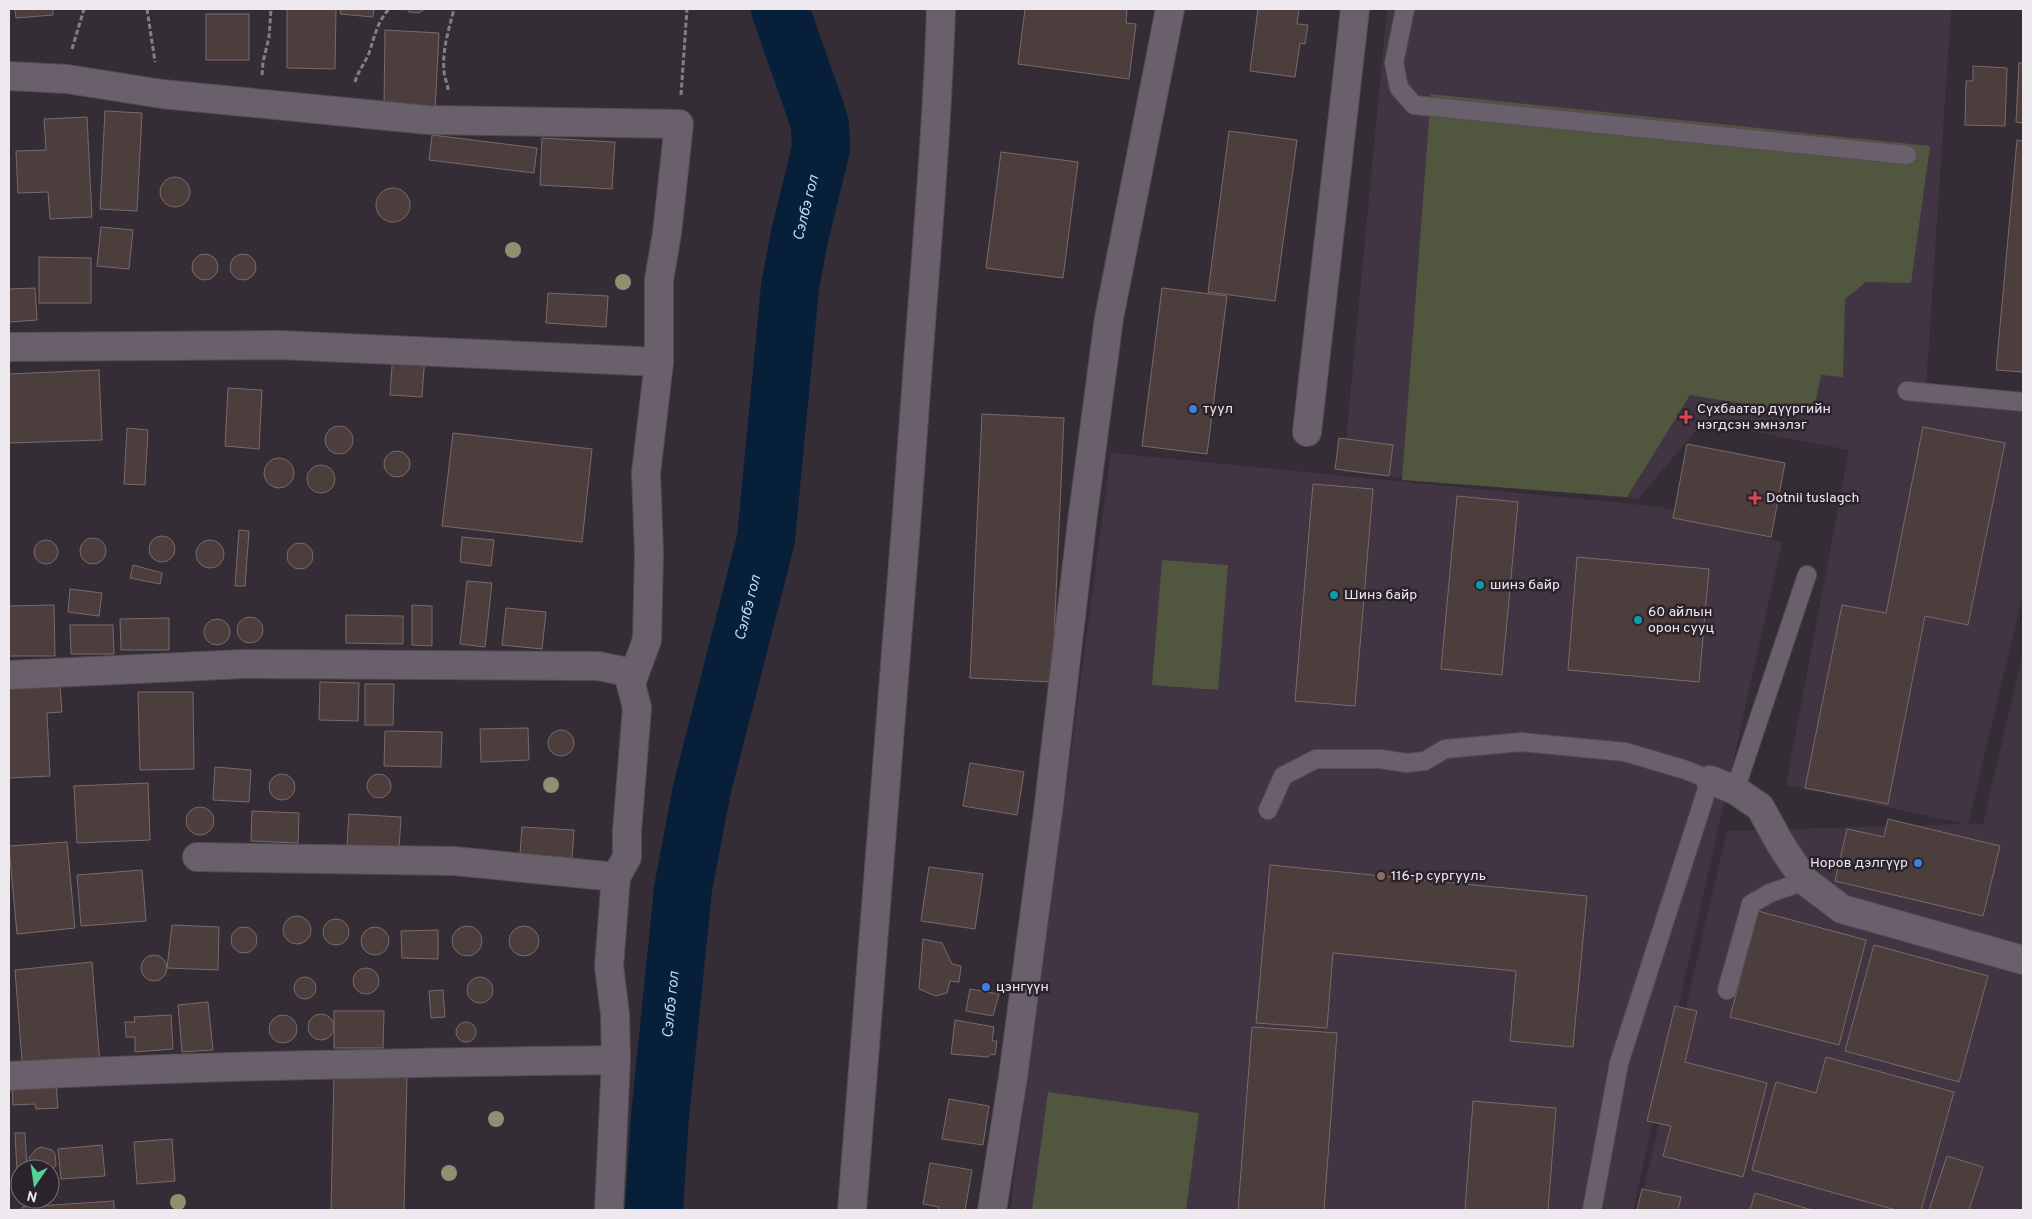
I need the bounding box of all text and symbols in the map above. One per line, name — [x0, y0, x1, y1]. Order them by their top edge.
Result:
water label: Сэлбэ гол — [789, 173, 824, 242]
place label: туул — [1203, 401, 1233, 418]
place label: Сүхбаатар дүүргийн нэгдсэн эмнэлэг — [1697, 401, 1831, 434]
marker: туул — [1187, 403, 1199, 415]
marker: Сүхбаатар дүүргийн нэгдсэн эмнэлэг — [1679, 410, 1693, 424]
place label: Dotnii tuslagch — [1766, 490, 1859, 507]
marker: Dotnii tuslagch — [1748, 491, 1762, 505]
water label: Сэлбэ гол — [731, 573, 766, 643]
place label: шинэ байр — [1490, 577, 1560, 594]
marker: шинэ байр — [1474, 579, 1486, 591]
place label: Шинэ байр — [1344, 587, 1417, 604]
marker: Шинэ байр — [1328, 589, 1340, 601]
place label: 60 айлын орон сууц — [1648, 604, 1715, 637]
marker: 60 айлын орон сууц — [1632, 614, 1644, 626]
place label: Норов дэлгүүр — [1810, 855, 1908, 872]
marker: Норов дэлгүүр — [1912, 857, 1924, 869]
place label: 116-р сургууль — [1391, 868, 1486, 885]
marker: 116-р сургууль — [1375, 870, 1387, 882]
water label: Сэлбэ гол — [659, 970, 684, 1039]
place label: цэнгүүн — [996, 979, 1049, 996]
marker: цэнгүүн — [980, 981, 992, 993]
north arrow — [10, 1159, 60, 1209]
text: N — [26, 1186, 39, 1205]

